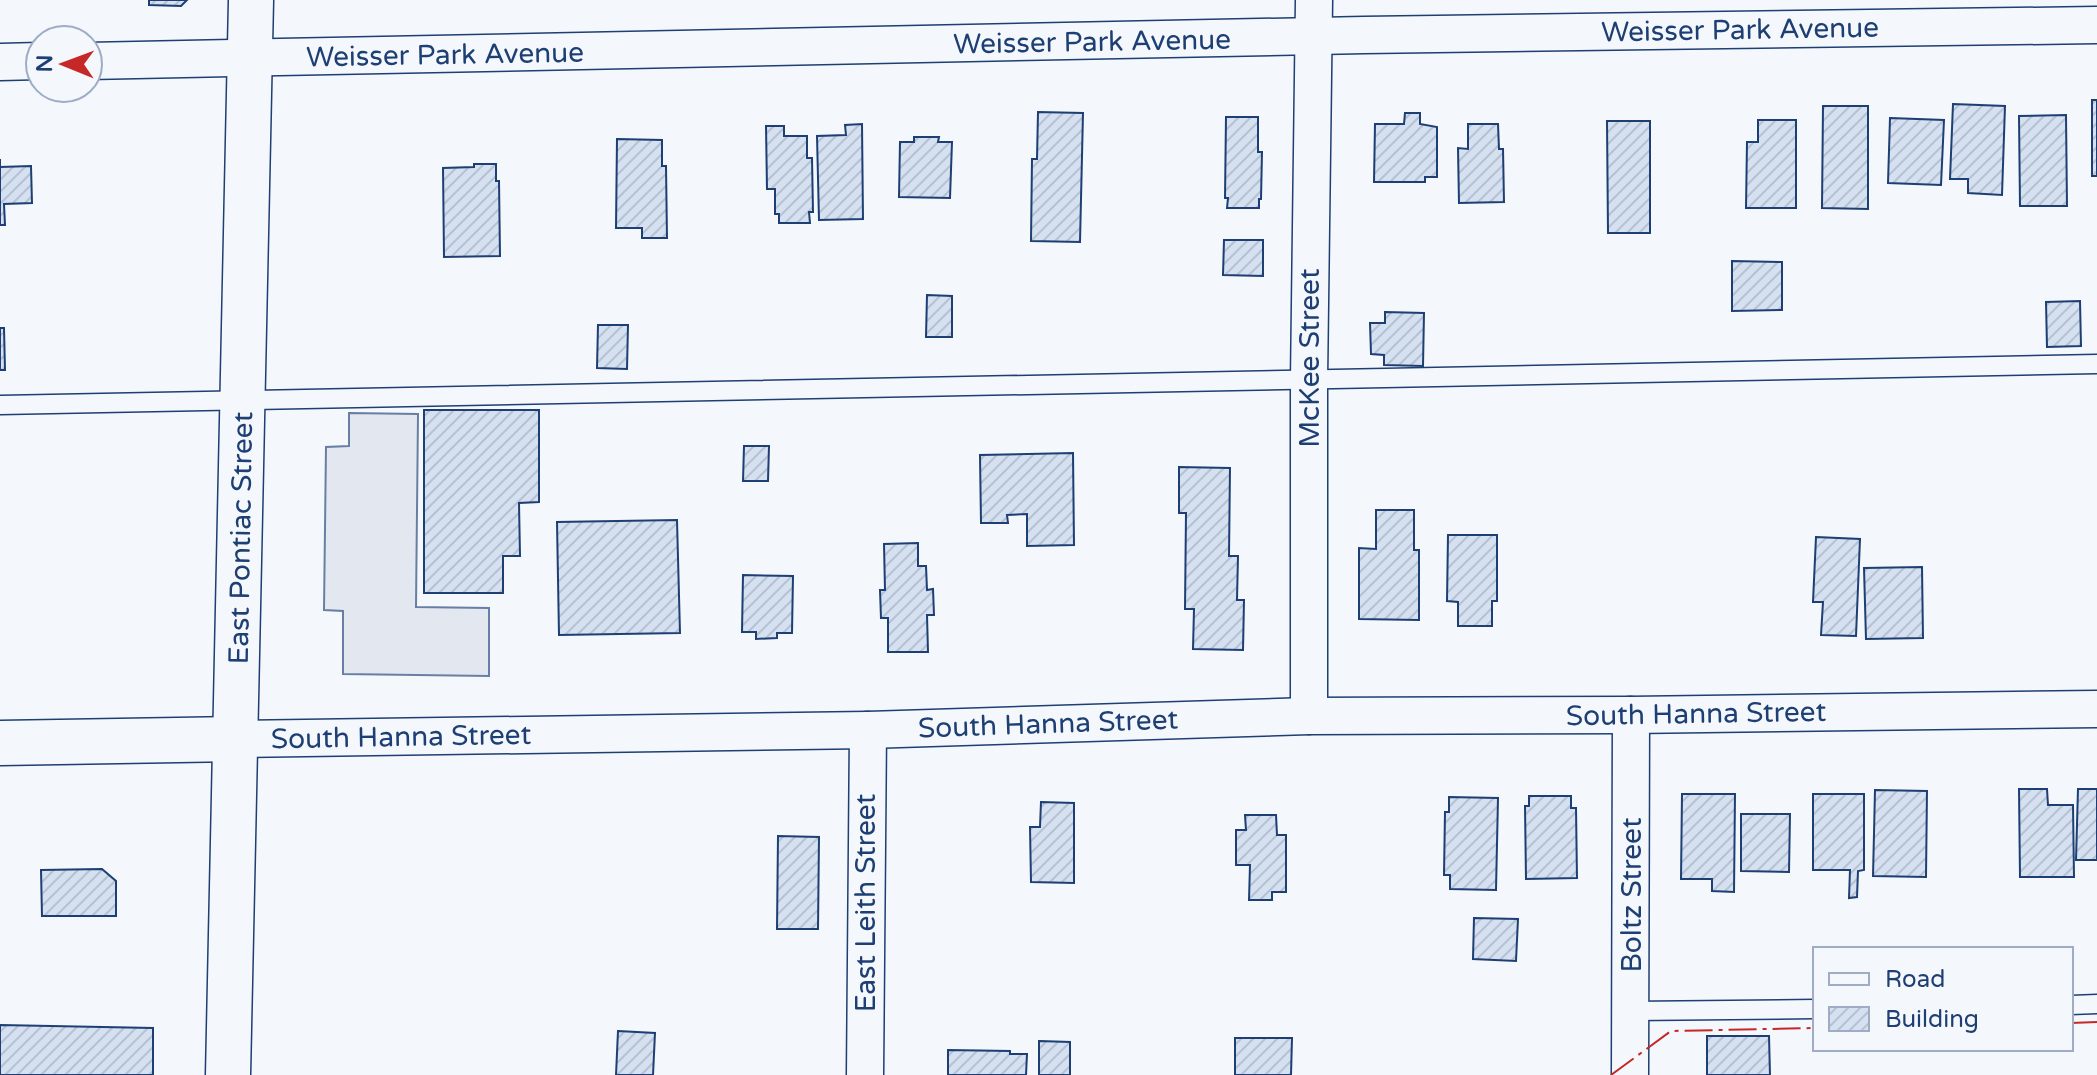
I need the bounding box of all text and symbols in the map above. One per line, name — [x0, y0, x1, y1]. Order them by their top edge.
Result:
street label: Weisser Park Avenue — [1601, 11, 1879, 49]
street label: Weisser Park Avenue — [953, 23, 1231, 61]
north arrow — [24, 24, 104, 104]
street label: Weisser Park Avenue — [306, 36, 584, 74]
text: N — [32, 55, 58, 73]
street label: McKee Street — [1293, 268, 1327, 448]
street label: East Pontiac Street — [222, 411, 260, 665]
street label: South Hanna Street — [1566, 695, 1827, 733]
street label: South Hanna Street — [917, 702, 1179, 746]
street label: South Hanna Street — [271, 718, 532, 756]
street label: East Leith Street — [849, 793, 883, 1012]
street label: Boltz Street — [1615, 817, 1649, 973]
legend — [1813, 947, 2073, 1051]
text: Road — [1885, 965, 1945, 994]
text: Building — [1885, 1005, 1979, 1034]

